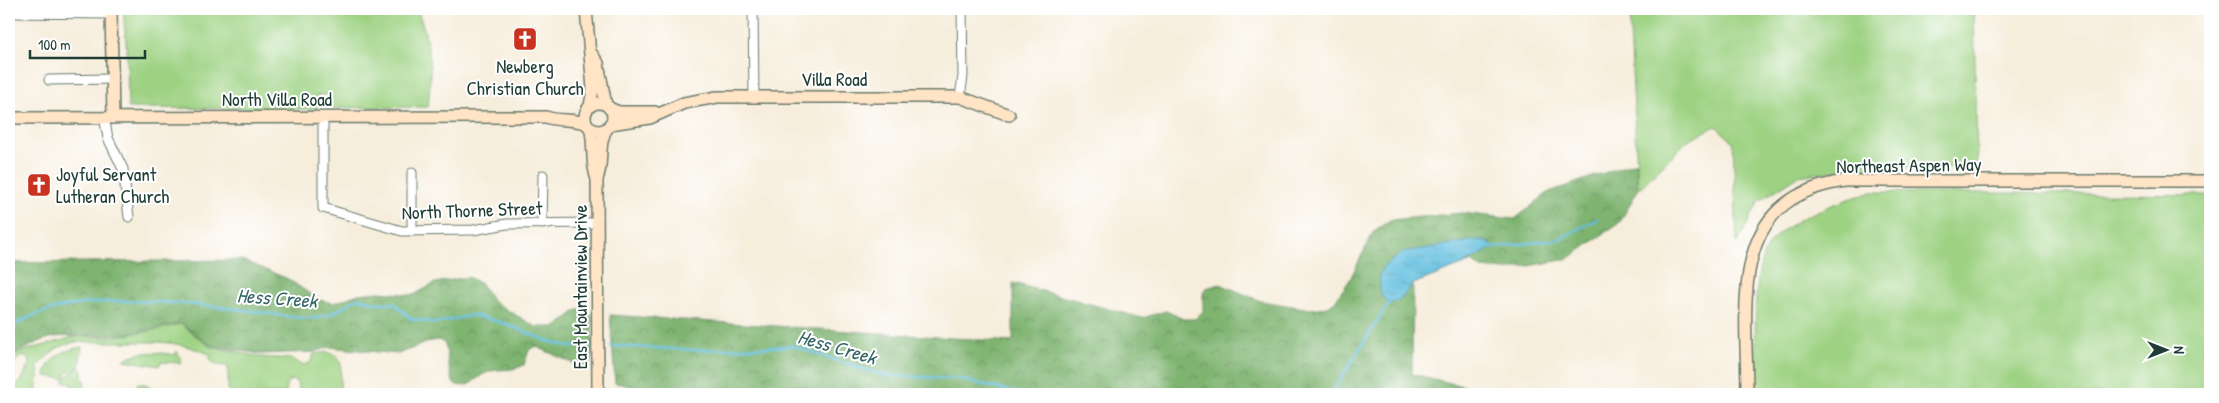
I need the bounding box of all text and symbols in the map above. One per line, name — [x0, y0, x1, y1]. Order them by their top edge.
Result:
church icon: Newberg Christian Church — [512, 26, 538, 52]
scale bar — [30, 28, 145, 60]
text: 100 m — [38, 34, 71, 55]
place label: Newberg Christian Church — [466, 53, 584, 101]
street label: Villa Road — [801, 66, 868, 92]
street label: North Villa Road — [222, 86, 333, 112]
street label: Northeast Aspen Way — [1836, 151, 1982, 179]
place label: Joyful Servant Lutheran Church — [56, 161, 169, 209]
church icon: Joyful Servant Lutheran Church — [26, 172, 52, 198]
street label: North Thorne Street — [401, 195, 543, 225]
street label: East Mountainview Drive — [567, 204, 593, 369]
water label: Hess Creek — [236, 281, 320, 314]
water label: Hess Creek — [795, 322, 881, 371]
north arrow — [2142, 326, 2192, 376]
text: N — [2170, 346, 2189, 354]

